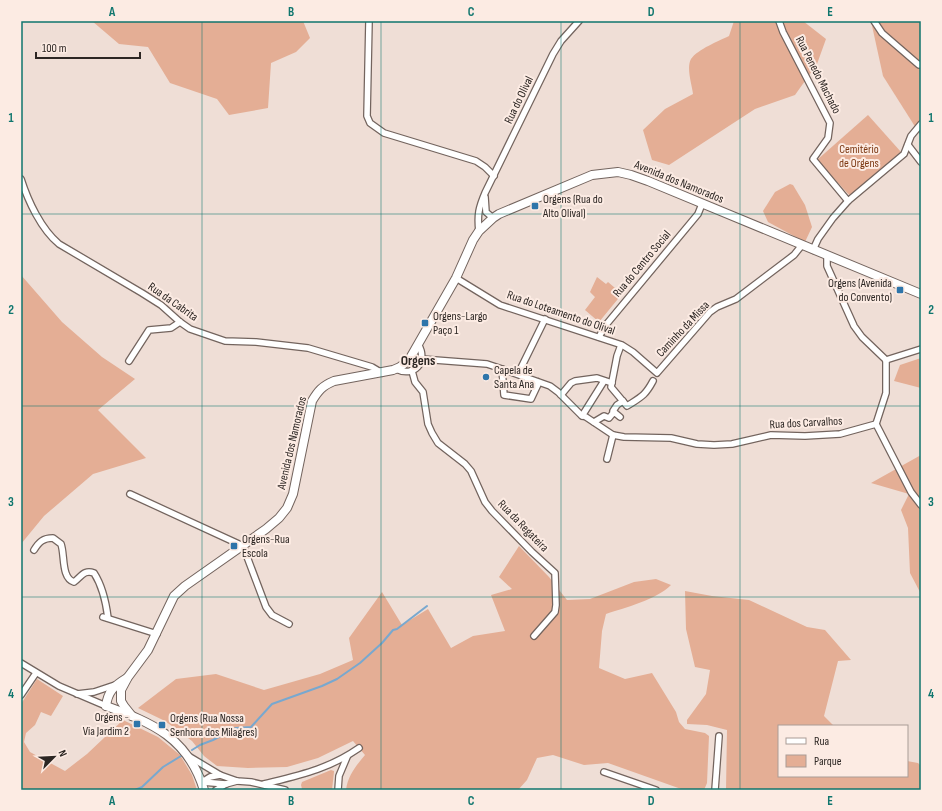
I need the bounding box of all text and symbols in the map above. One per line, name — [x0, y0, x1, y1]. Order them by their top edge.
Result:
text: A — [108, 4, 116, 20]
text: B — [288, 4, 294, 20]
text: C — [468, 4, 475, 20]
text: D — [648, 4, 655, 20]
text: E — [827, 4, 833, 20]
scale bar — [36, 34, 140, 60]
street label: Rua Penedo Machado — [792, 34, 844, 116]
text: 100 m — [42, 41, 67, 56]
street label: Rua do Olival — [501, 74, 537, 126]
text: 1 — [8, 110, 14, 126]
text: 1 — [928, 110, 934, 126]
park label: Cemitério de Orgens — [839, 142, 879, 171]
street label: Avenida dos Namorados — [631, 157, 726, 207]
place label: Orgens (Rua do Alto Olival) — [542, 192, 603, 221]
marker: Orgens (Rua do Alto Olival) — [530, 201, 540, 211]
street label: Rua do Centro Social — [610, 228, 674, 300]
place label: Orgens (Avenida do Convento) — [828, 276, 892, 305]
street label: Rua da Cabrita — [145, 279, 201, 325]
marker: Orgens (Avenida do Convento) — [895, 285, 905, 295]
street label: Rua do Loteamento do Olival — [505, 287, 617, 339]
street label: Caminho da Missa — [653, 298, 713, 360]
text: 2 — [8, 302, 14, 318]
text: 2 — [928, 302, 934, 318]
place label: Orgens-Largo Paço 1 — [433, 309, 487, 338]
marker: Orgens-Largo Paço 1 — [420, 318, 430, 328]
district label: Orgens — [401, 352, 435, 369]
place label: Capela de Santa Ana — [494, 363, 535, 392]
marker: Capela de Santa Ana — [481, 372, 491, 382]
street label: Avenida dos Namorados — [274, 395, 310, 492]
street label: Rua dos Carvalhos — [769, 414, 843, 432]
text: 3 — [8, 494, 14, 510]
text: 3 — [928, 494, 934, 510]
street label: Rua da Regateira — [494, 497, 552, 555]
place label: Orgens-Rua Escola — [242, 532, 290, 561]
marker: Orgens-Rua Escola — [229, 541, 239, 551]
text: 4 — [8, 686, 14, 702]
text: 4 — [928, 686, 934, 702]
place label: Orgens - Via Jardim 2 — [83, 710, 129, 739]
place label: Orgens (Rua Nossa Senhora dos Milagres) — [170, 711, 257, 740]
marker: Orgens - Via Jardim 2 — [132, 719, 142, 729]
marker: Orgens (Rua Nossa Senhora dos Milagres) — [157, 720, 167, 730]
legend — [778, 725, 908, 777]
text: Rua — [814, 734, 830, 749]
north arrow — [34, 737, 74, 777]
text: N — [56, 748, 70, 759]
text: Parque — [814, 754, 842, 769]
text: A — [108, 793, 116, 809]
text: B — [288, 793, 294, 809]
text: C — [468, 793, 475, 809]
text: D — [648, 793, 655, 809]
text: E — [827, 793, 833, 809]

